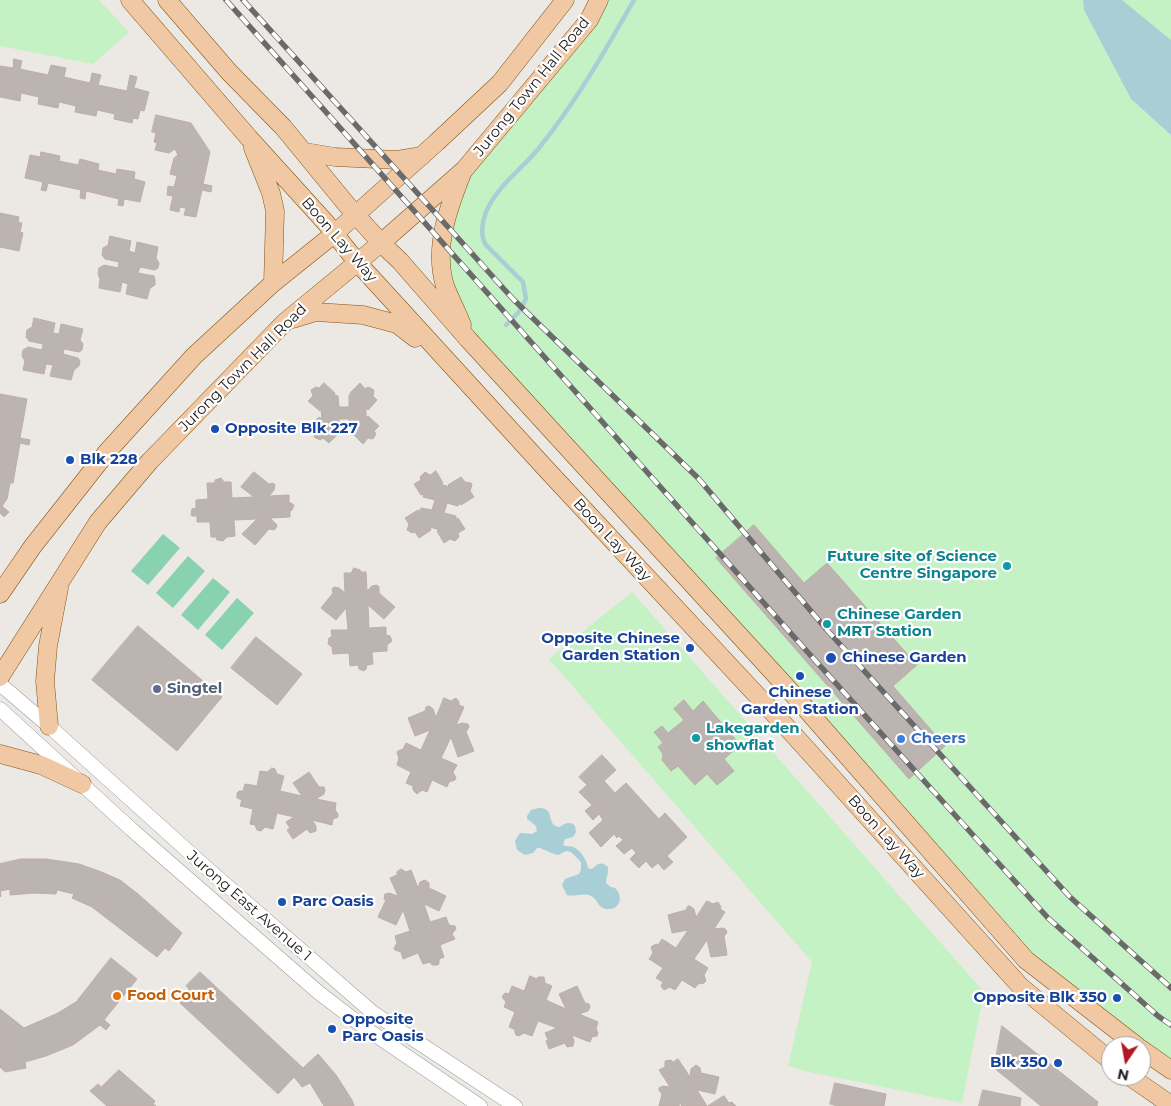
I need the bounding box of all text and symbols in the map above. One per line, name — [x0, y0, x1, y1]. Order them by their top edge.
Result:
street label: Jurong Town Hall Road — [470, 14, 594, 160]
street label: Boon Lay Way — [297, 194, 381, 286]
street label: Jurong Town Hall Road — [175, 300, 311, 436]
place label: Opposite Blk 227 — [225, 420, 358, 438]
marker: Opposite Blk 227 — [209, 423, 221, 435]
place label: Blk 228 — [80, 451, 138, 469]
marker: Blk 228 — [64, 454, 76, 466]
street label: Boon Lay Way — [569, 495, 655, 585]
place label: Future site of Science Centre Singapore — [827, 548, 997, 583]
marker: Future site of Science Centre Singapore — [1001, 560, 1013, 572]
place label: Chinese Garden MRT Station — [837, 606, 962, 641]
marker: Chinese Garden MRT Station — [821, 618, 833, 630]
place label: Opposite Chinese Garden Station — [541, 630, 680, 665]
marker: Opposite Chinese Garden Station — [684, 642, 696, 654]
place label: Chinese Garden — [842, 649, 967, 667]
marker: Chinese Garden — [824, 651, 838, 665]
marker: Chinese Garden Station — [794, 670, 806, 682]
place label: Singtel — [167, 680, 222, 698]
marker: Singtel — [151, 683, 163, 695]
place label: Chinese Garden Station — [741, 684, 859, 719]
place label: Lakegarden showflat — [706, 720, 800, 755]
place label: Cheers — [911, 730, 966, 748]
marker: Lakegarden showflat — [690, 732, 702, 744]
marker: Cheers — [895, 733, 907, 745]
street label: Boon Lay Way — [844, 792, 928, 882]
street label: Jurong East Avenue 1 — [183, 847, 315, 965]
place label: Parc Oasis — [292, 893, 374, 911]
marker: Parc Oasis — [276, 896, 288, 908]
place label: Food Court — [127, 987, 215, 1005]
place label: Opposite Blk 350 — [973, 989, 1107, 1007]
marker: Food Court — [111, 990, 123, 1002]
marker: Opposite Blk 350 — [1111, 992, 1123, 1004]
place label: Opposite Parc Oasis — [342, 1011, 424, 1046]
marker: Opposite Parc Oasis — [326, 1023, 338, 1035]
north arrow — [1101, 1036, 1151, 1086]
place label: Blk 350 — [990, 1054, 1048, 1072]
marker: Blk 350 — [1052, 1057, 1064, 1069]
text: N — [1116, 1065, 1130, 1085]

